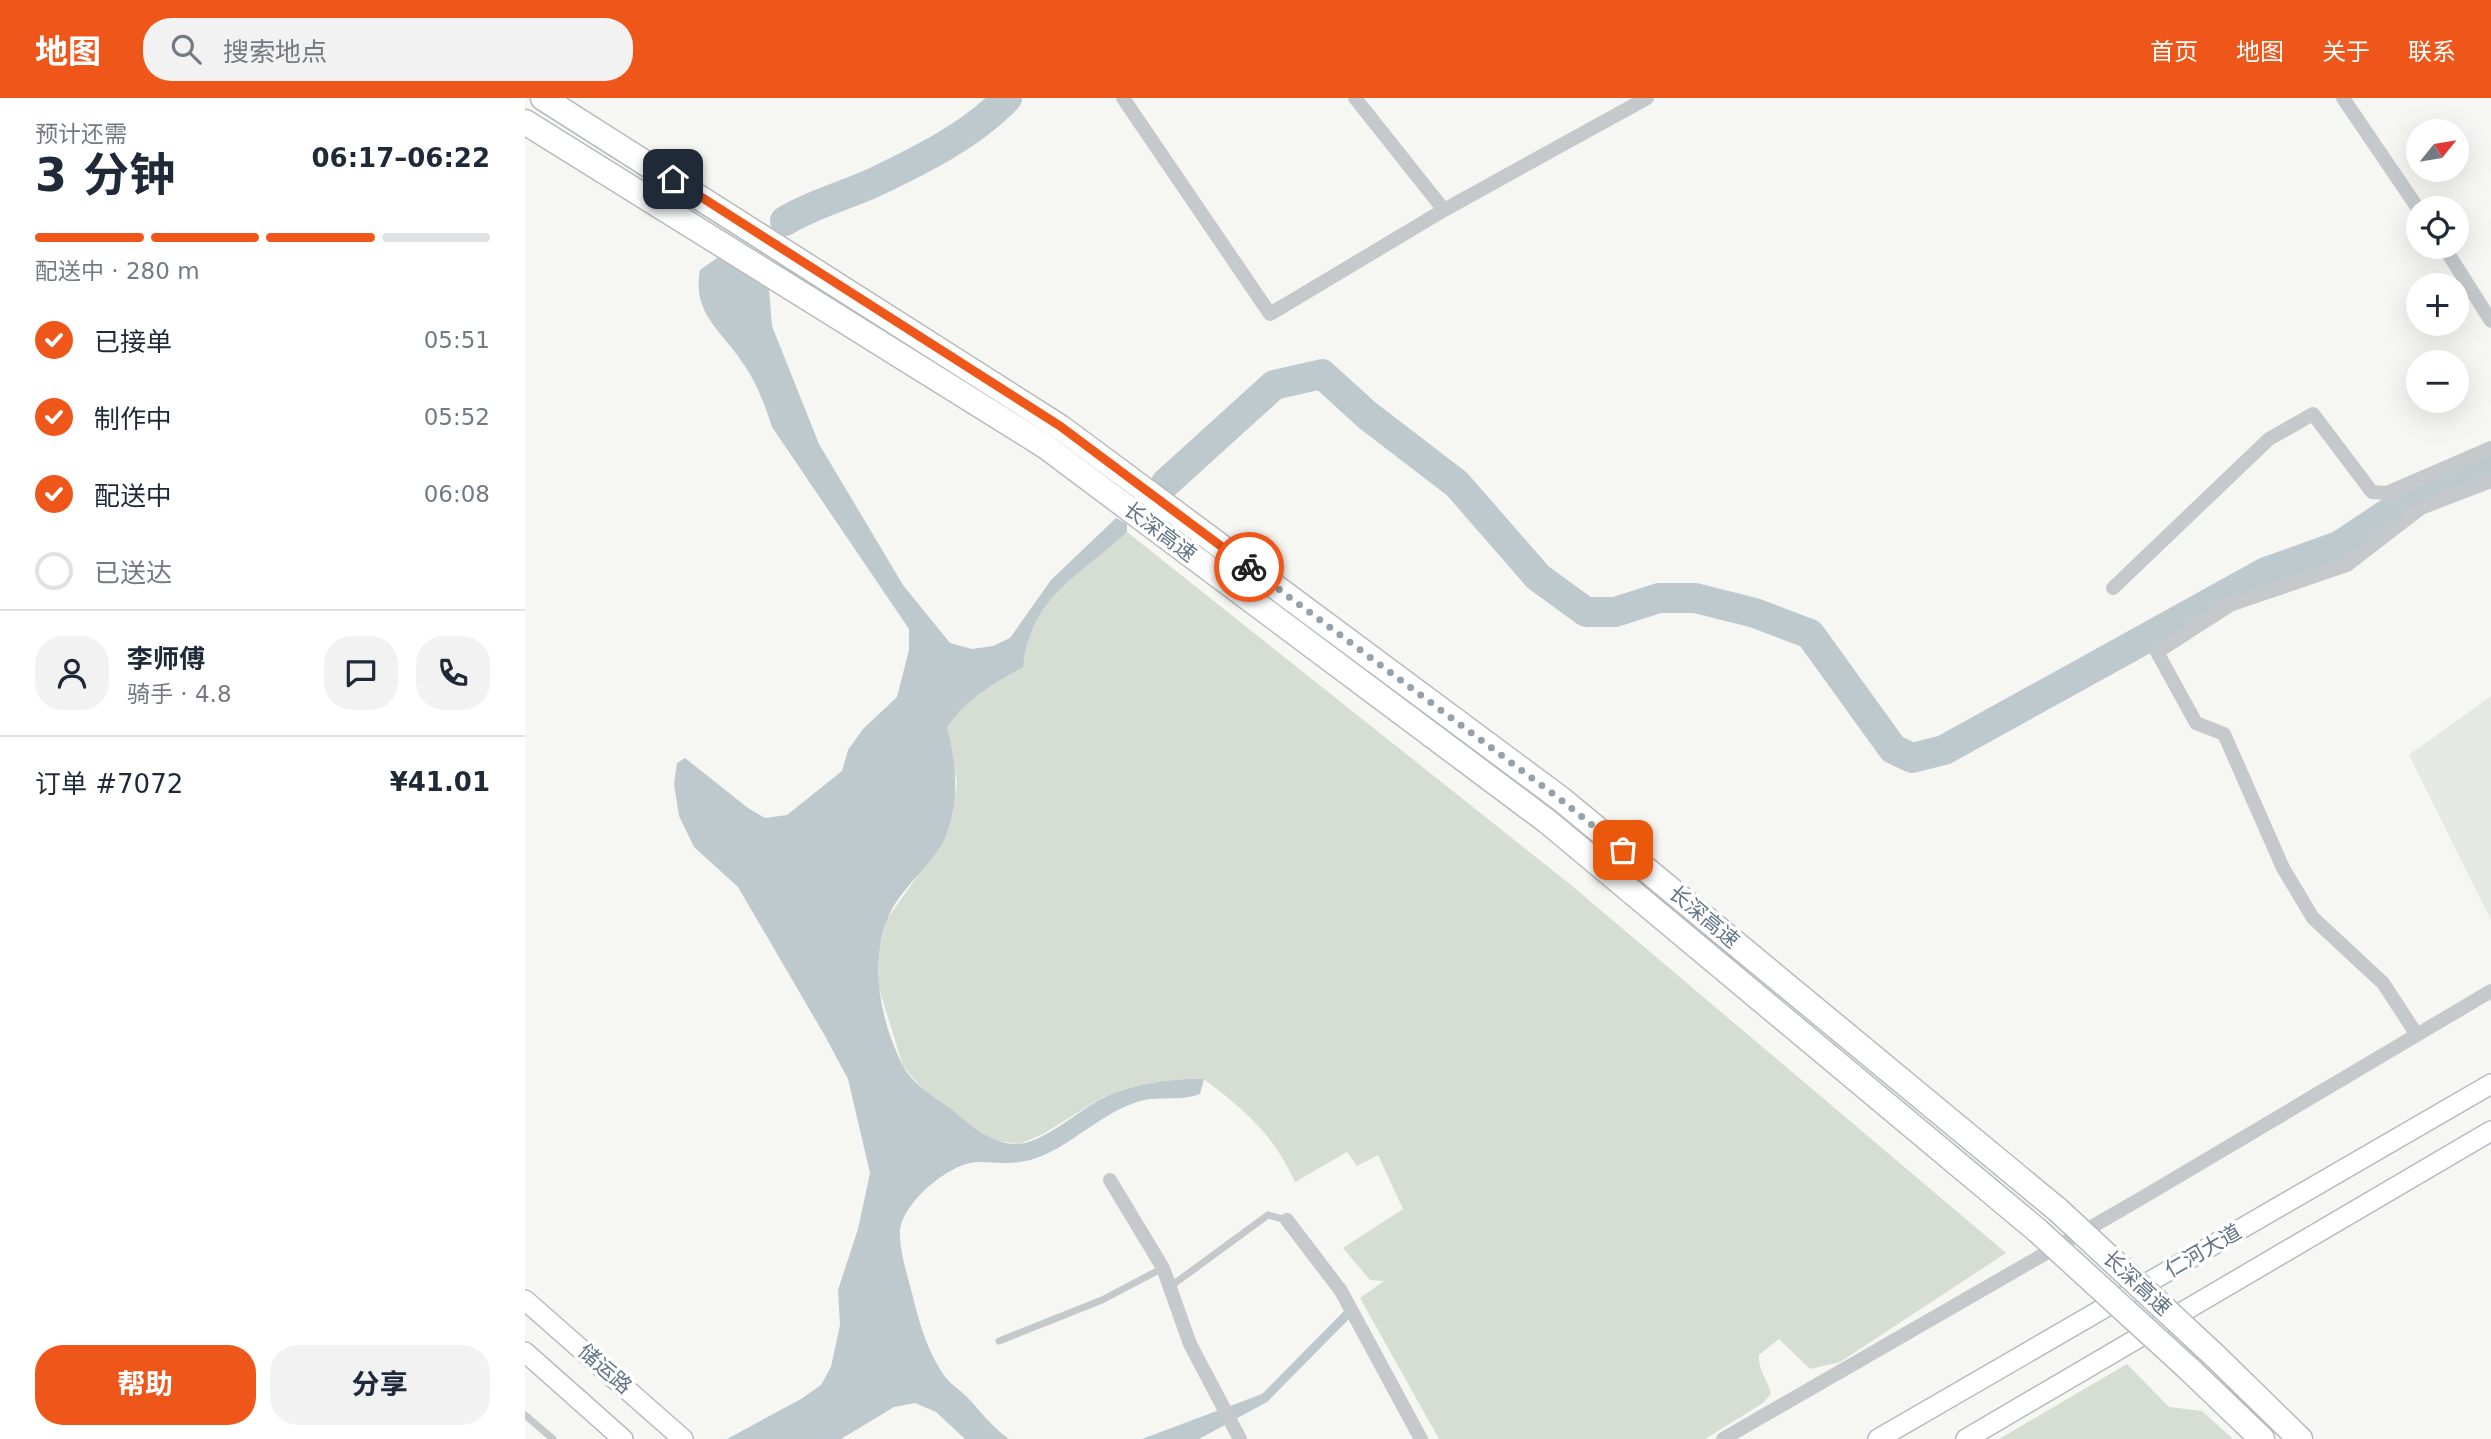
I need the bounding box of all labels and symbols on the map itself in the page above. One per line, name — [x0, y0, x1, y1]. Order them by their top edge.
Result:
north arrow — [2406, 119, 2469, 182]
pin — [643, 149, 703, 209]
street label: 长深高速 — [1119, 497, 1201, 567]
courier — [1214, 532, 1284, 602]
pin — [1593, 820, 1653, 880]
street label: 长深高速 — [1664, 881, 1744, 953]
street label: 仁河大道 — [2161, 1220, 2245, 1282]
street label: 长深高速 — [2098, 1246, 2176, 1320]
street label: 储运路 — [573, 1339, 637, 1399]

